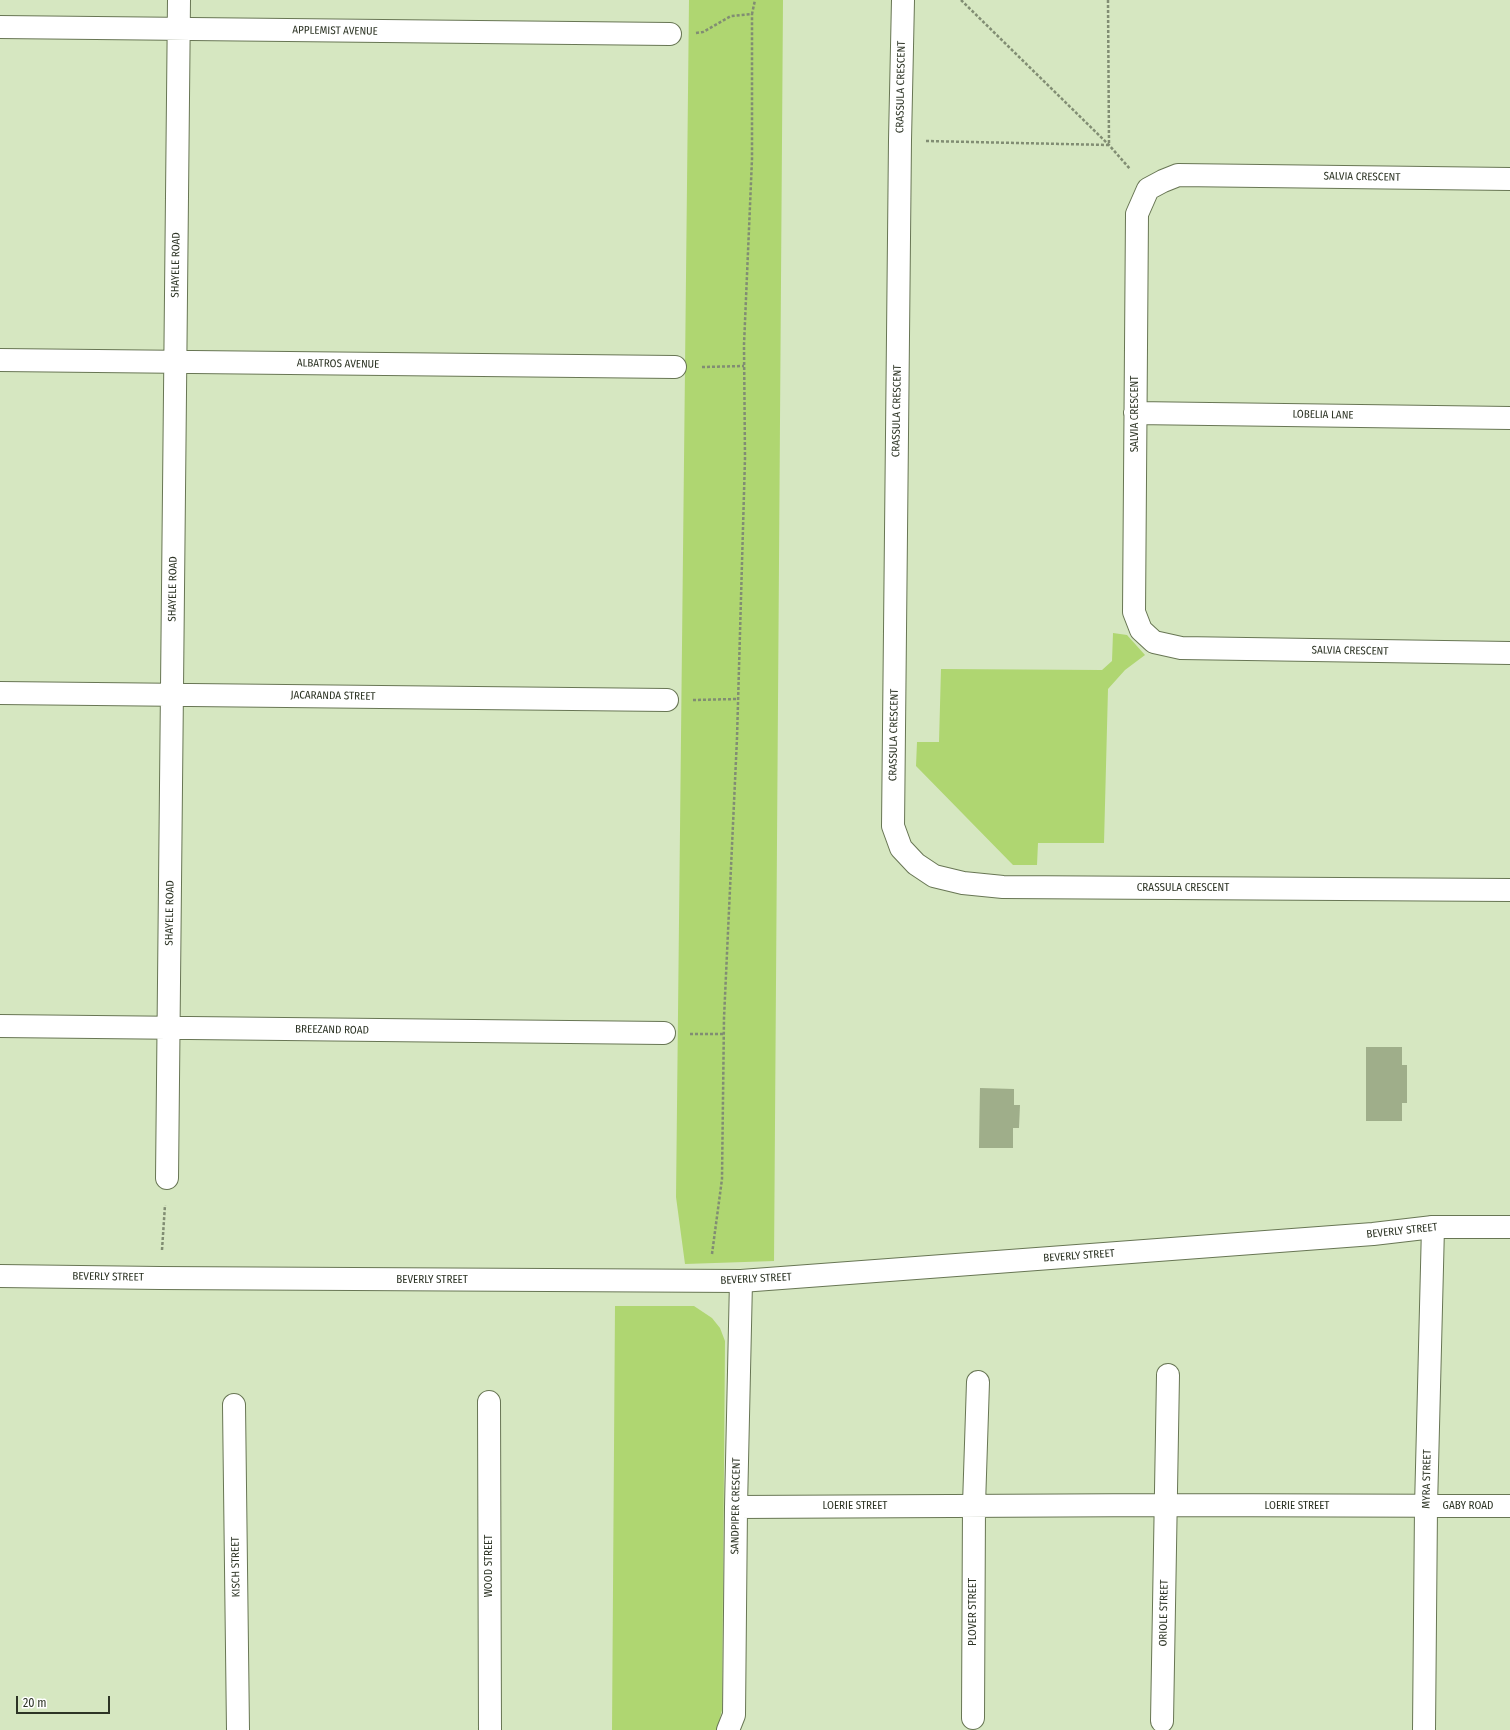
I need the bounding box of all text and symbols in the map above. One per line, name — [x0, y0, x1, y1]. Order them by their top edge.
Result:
street label: APPLEMIST AVENUE — [292, 24, 378, 38]
street label: CRASSULA CRESCENT — [894, 41, 908, 133]
street label: SALVIA CRESCENT — [1324, 170, 1400, 184]
street label: SHAYELE ROAD — [169, 232, 183, 298]
street label: ALBATROS AVENUE — [297, 357, 379, 371]
street label: CRASSULA CRESCENT — [890, 365, 904, 457]
street label: SALVIA CRESCENT — [1128, 376, 1142, 452]
street label: LOBELIA LANE — [1292, 408, 1354, 422]
street label: SHAYELE ROAD — [166, 556, 180, 622]
street label: SALVIA CRESCENT — [1312, 644, 1388, 658]
street label: JACARANDA STREET — [290, 689, 376, 703]
street label: CRASSULA CRESCENT — [887, 689, 901, 781]
street label: SHAYELE ROAD — [163, 880, 177, 946]
street label: CRASSULA CRESCENT — [1137, 881, 1229, 895]
street label: BREEZAND ROAD — [295, 1023, 369, 1037]
street label: BEVERLY STREET — [1366, 1221, 1438, 1241]
street label: BEVERLY STREET — [1043, 1247, 1115, 1265]
street label: BEVERLY STREET — [72, 1270, 144, 1284]
street label: BEVERLY STREET — [720, 1271, 792, 1287]
street label: BEVERLY STREET — [396, 1273, 468, 1287]
street label: MYRA STREET — [1420, 1449, 1434, 1509]
street label: SANDPIPER CRESCENT — [729, 1457, 743, 1555]
street label: LOERIE STREET — [823, 1499, 887, 1513]
street label: LOERIE STREET — [1265, 1499, 1329, 1513]
street label: GABY ROAD — [1443, 1499, 1493, 1513]
street label: WOOD STREET — [482, 1535, 496, 1597]
street label: KISCH STREET — [229, 1537, 243, 1597]
street label: PLOVER STREET — [966, 1578, 980, 1646]
street label: ORIOLE STREET — [1157, 1579, 1171, 1647]
scale bar — [18, 1688, 112, 1714]
text: 20 m — [23, 1696, 47, 1710]

